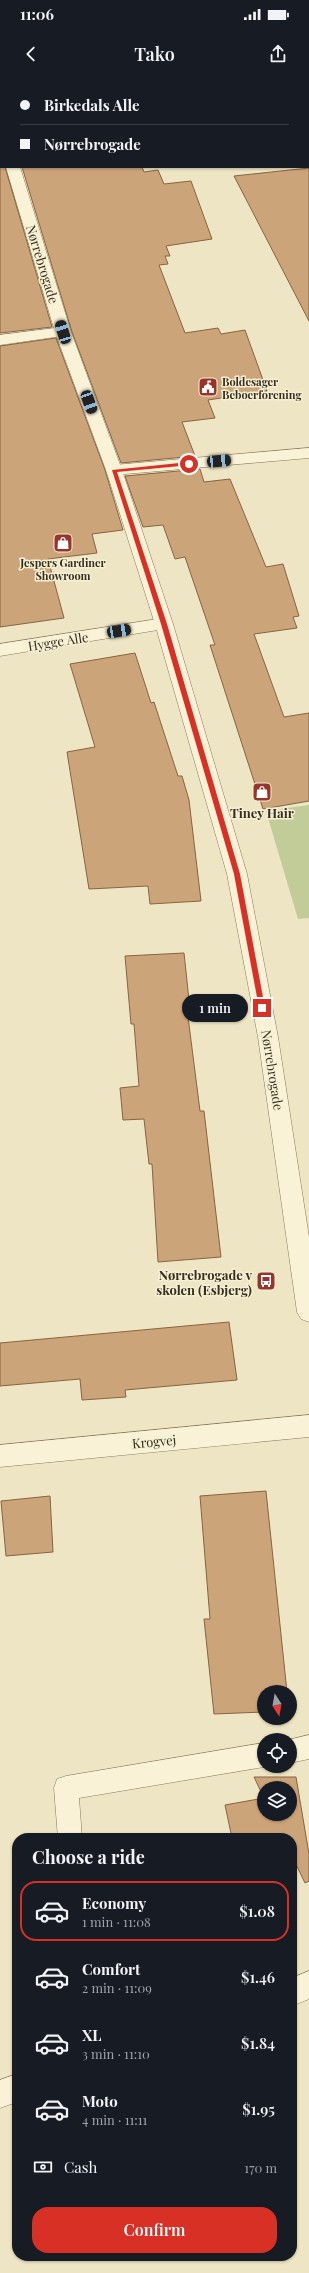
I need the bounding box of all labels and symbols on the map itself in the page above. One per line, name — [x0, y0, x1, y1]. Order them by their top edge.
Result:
street label: Nørrebrogade — [23, 223, 63, 306]
car — [54, 319, 72, 345]
place label: Boldesager Beboerforening — [222, 374, 302, 402]
public building icon: Boldesager Beboerforening — [197, 376, 219, 398]
car — [79, 389, 99, 415]
car — [207, 454, 231, 468]
route start — [180, 455, 198, 473]
shop icon: Jespers Gardiner Showroom — [52, 532, 74, 554]
place label: Jespers Gardiner Showroom — [19, 555, 107, 583]
car — [106, 623, 132, 639]
street label: Hygge Alle — [26, 628, 90, 654]
shop icon: Tiney Hair — [251, 781, 273, 803]
place label: Tiney Hair — [230, 804, 294, 821]
callout: 1 min — [182, 994, 248, 1022]
route end — [253, 999, 271, 1017]
street label: Nørrebrogade — [258, 1029, 288, 1112]
place label: Nørrebrogade v skolen (Esbjerg) — [156, 1266, 252, 1298]
bus stop icon: Nørrebrogade v skolen (Esbjerg) — [255, 1270, 277, 1292]
street label: Krogvej — [131, 1431, 177, 1451]
north arrow — [257, 1685, 297, 1725]

